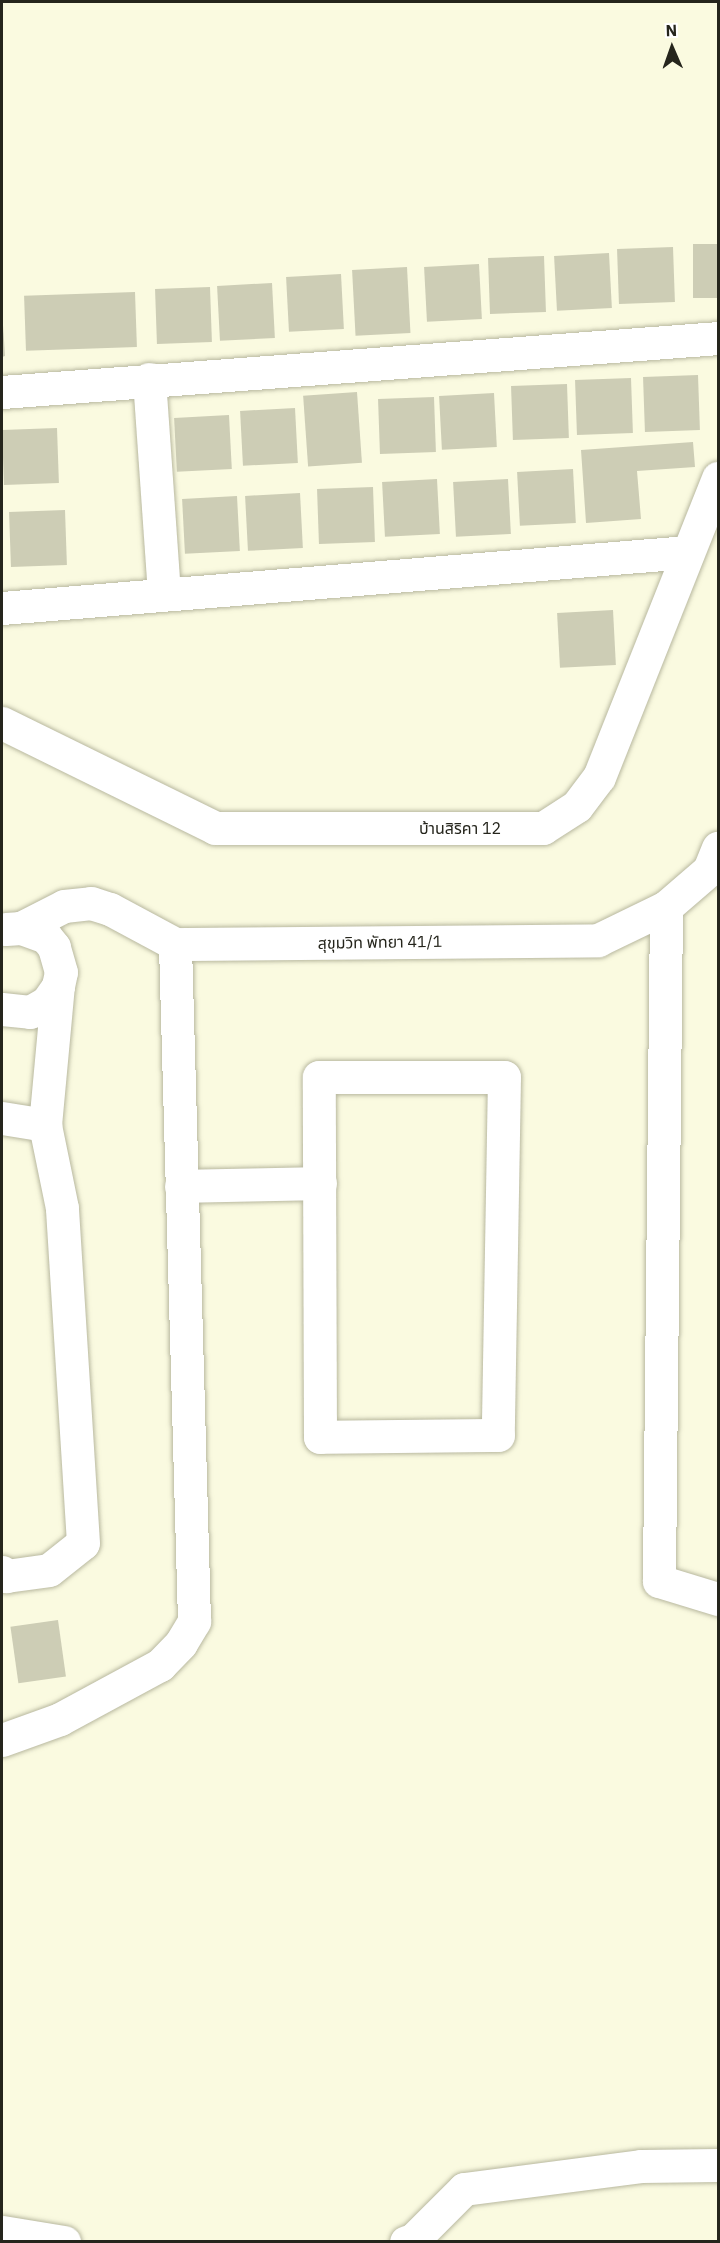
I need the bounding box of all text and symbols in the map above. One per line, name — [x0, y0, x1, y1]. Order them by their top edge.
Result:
north arrow — [642, 18, 702, 78]
text: N — [665, 20, 678, 40]
street label: บ้านสิริคา 12 — [419, 818, 501, 838]
street label: สุขุมวิท พัทยา 41/1 — [317, 931, 443, 953]

